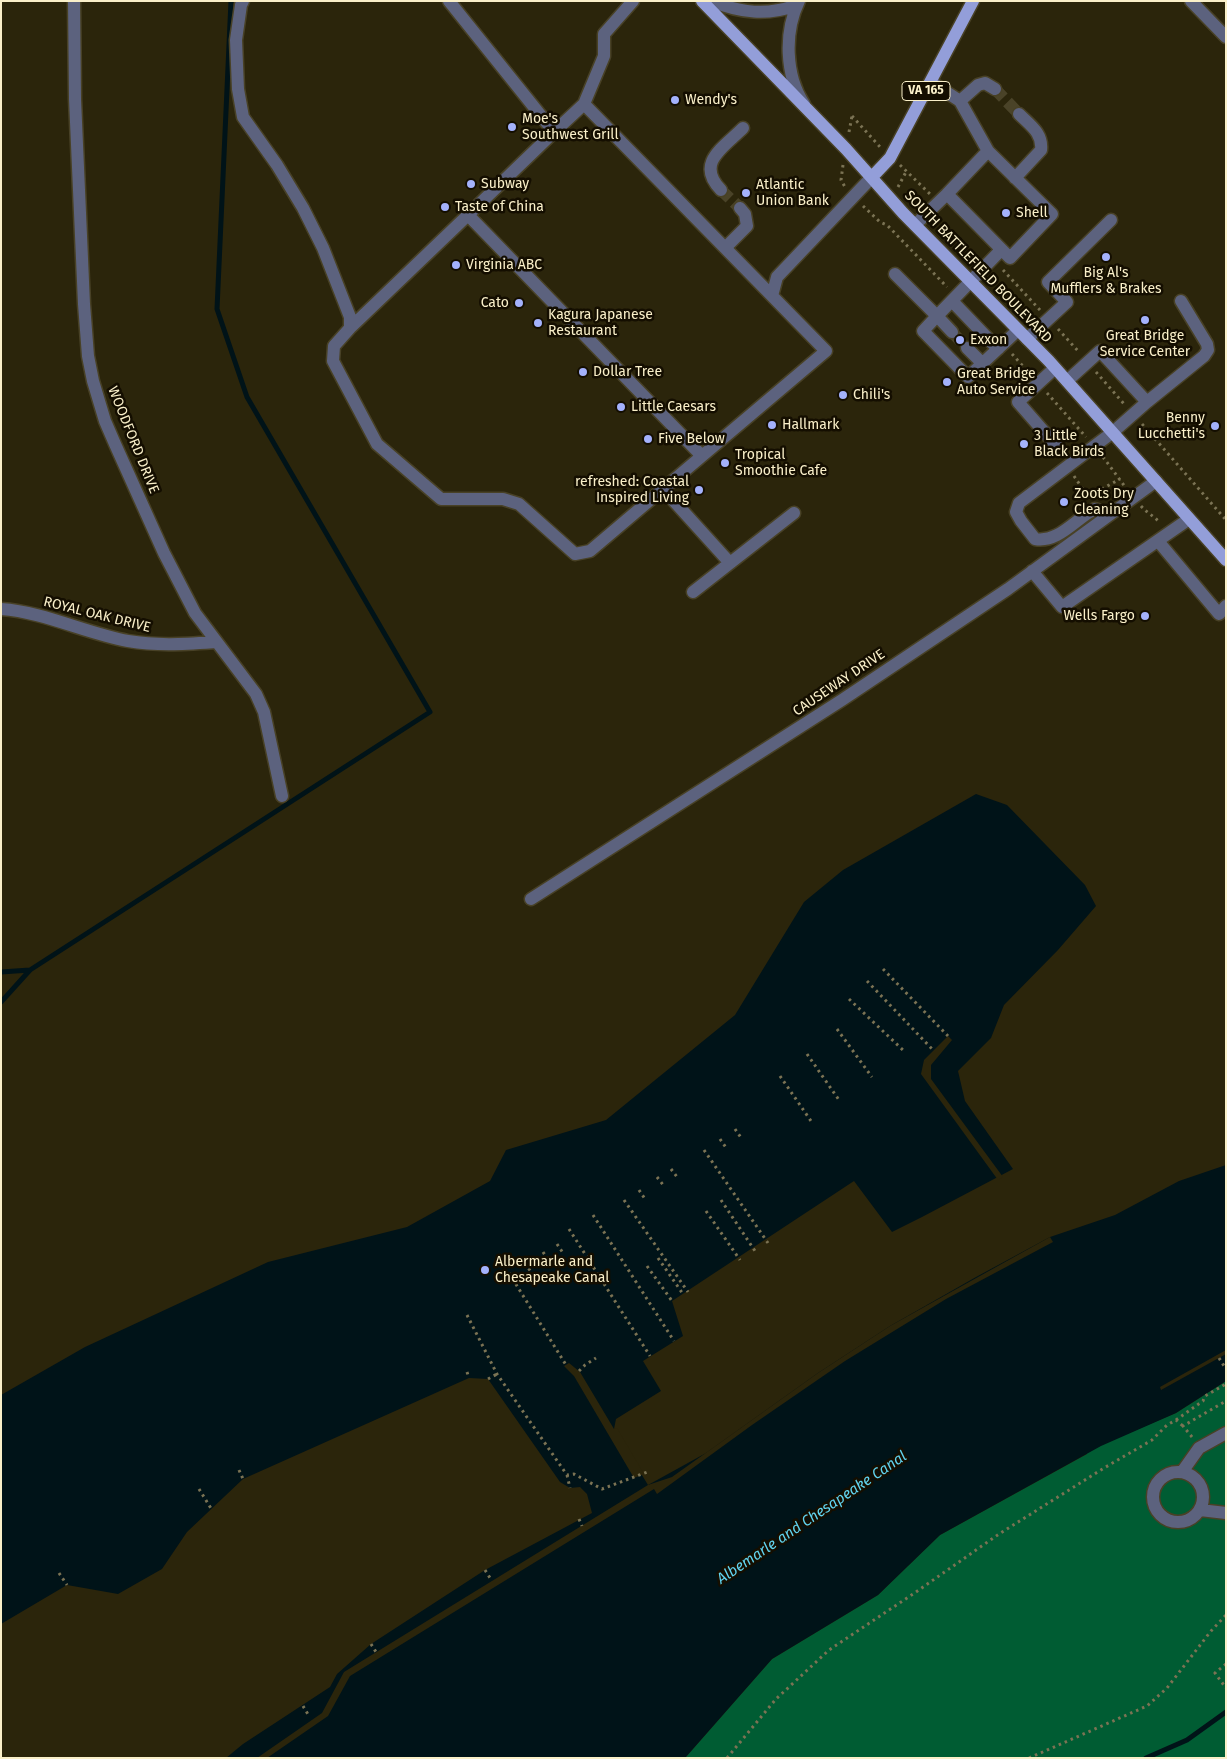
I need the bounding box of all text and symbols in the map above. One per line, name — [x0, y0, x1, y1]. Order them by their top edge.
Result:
road number: VA 165 — [902, 82, 950, 100]
place label: Wendy's — [685, 92, 737, 108]
marker: Wendy's — [669, 94, 681, 106]
place label: Moe's Southwest Grill — [522, 111, 619, 144]
marker: Moe's Southwest Grill — [506, 121, 518, 133]
place label: Subway — [481, 176, 529, 192]
place label: Atlantic Union Bank — [756, 177, 829, 210]
marker: Subway — [465, 178, 477, 190]
marker: Atlantic Union Bank — [740, 187, 752, 199]
street label: SOUTH BATTLEFIELD BOULEVARD — [901, 187, 1055, 347]
place label: Taste of China — [455, 199, 544, 215]
marker: Taste of China — [439, 201, 451, 213]
place label: Shell — [1016, 205, 1048, 221]
marker: Shell — [1000, 207, 1012, 219]
marker: Big Al's Mufflers & Brakes — [1100, 251, 1112, 263]
place label: Virginia ABC — [466, 257, 542, 273]
marker: Virginia ABC — [450, 259, 462, 271]
place label: Big Al's Mufflers & Brakes — [1050, 265, 1162, 298]
place label: Cato — [481, 295, 509, 311]
marker: Cato — [513, 297, 525, 309]
place label: Kagura Japanese Restaurant — [548, 307, 653, 340]
marker: Great Bridge Service Center — [1139, 314, 1151, 326]
marker: Kagura Japanese Restaurant — [532, 317, 544, 329]
place label: Great Bridge Service Center — [1100, 328, 1190, 361]
place label: Exxon — [970, 332, 1007, 348]
marker: Exxon — [954, 334, 966, 346]
place label: Dollar Tree — [593, 364, 662, 380]
marker: Dollar Tree — [577, 366, 589, 378]
place label: Great Bridge Auto Service — [957, 366, 1036, 398]
marker: Great Bridge Auto Service — [941, 376, 953, 388]
street label: WOODFORD DRIVE — [104, 384, 162, 496]
place label: Chili's — [853, 387, 890, 403]
marker: Chili's — [837, 389, 849, 401]
place label: Little Caesars — [631, 399, 716, 415]
marker: Little Caesars — [615, 401, 627, 413]
place label: Benny Lucchetti's — [1138, 410, 1205, 442]
place label: Hallmark — [782, 417, 839, 433]
marker: Hallmark — [766, 419, 778, 431]
marker: Benny Lucchetti's — [1209, 420, 1221, 432]
place label: 3 Little Black Birds — [1034, 428, 1104, 461]
place label: Five Below — [658, 431, 725, 447]
marker: Five Below — [642, 433, 654, 445]
marker: 3 Little Black Birds — [1018, 438, 1030, 450]
place label: Tropical Smoothie Cafe — [735, 447, 827, 480]
marker: Tropical Smoothie Cafe — [719, 457, 731, 469]
place label: refreshed: Coastal Inspired Living — [575, 474, 689, 507]
marker: refreshed: Coastal Inspired Living — [693, 484, 705, 496]
place label: Zoots Dry Cleaning — [1074, 486, 1134, 518]
marker: Zoots Dry Cleaning — [1058, 496, 1070, 508]
street label: ROYAL OAK DRIVE — [42, 594, 152, 636]
place label: Wells Fargo — [1063, 608, 1135, 624]
marker: Wells Fargo — [1139, 610, 1151, 622]
street label: CAUSEWAY DRIVE — [790, 646, 888, 720]
place label: Albermarle and Chesapeake Canal — [495, 1254, 609, 1286]
marker: Albermarle and Chesapeake Canal — [479, 1264, 491, 1276]
water label: Albemarle and Chesapeake Canal — [714, 1448, 910, 1588]

